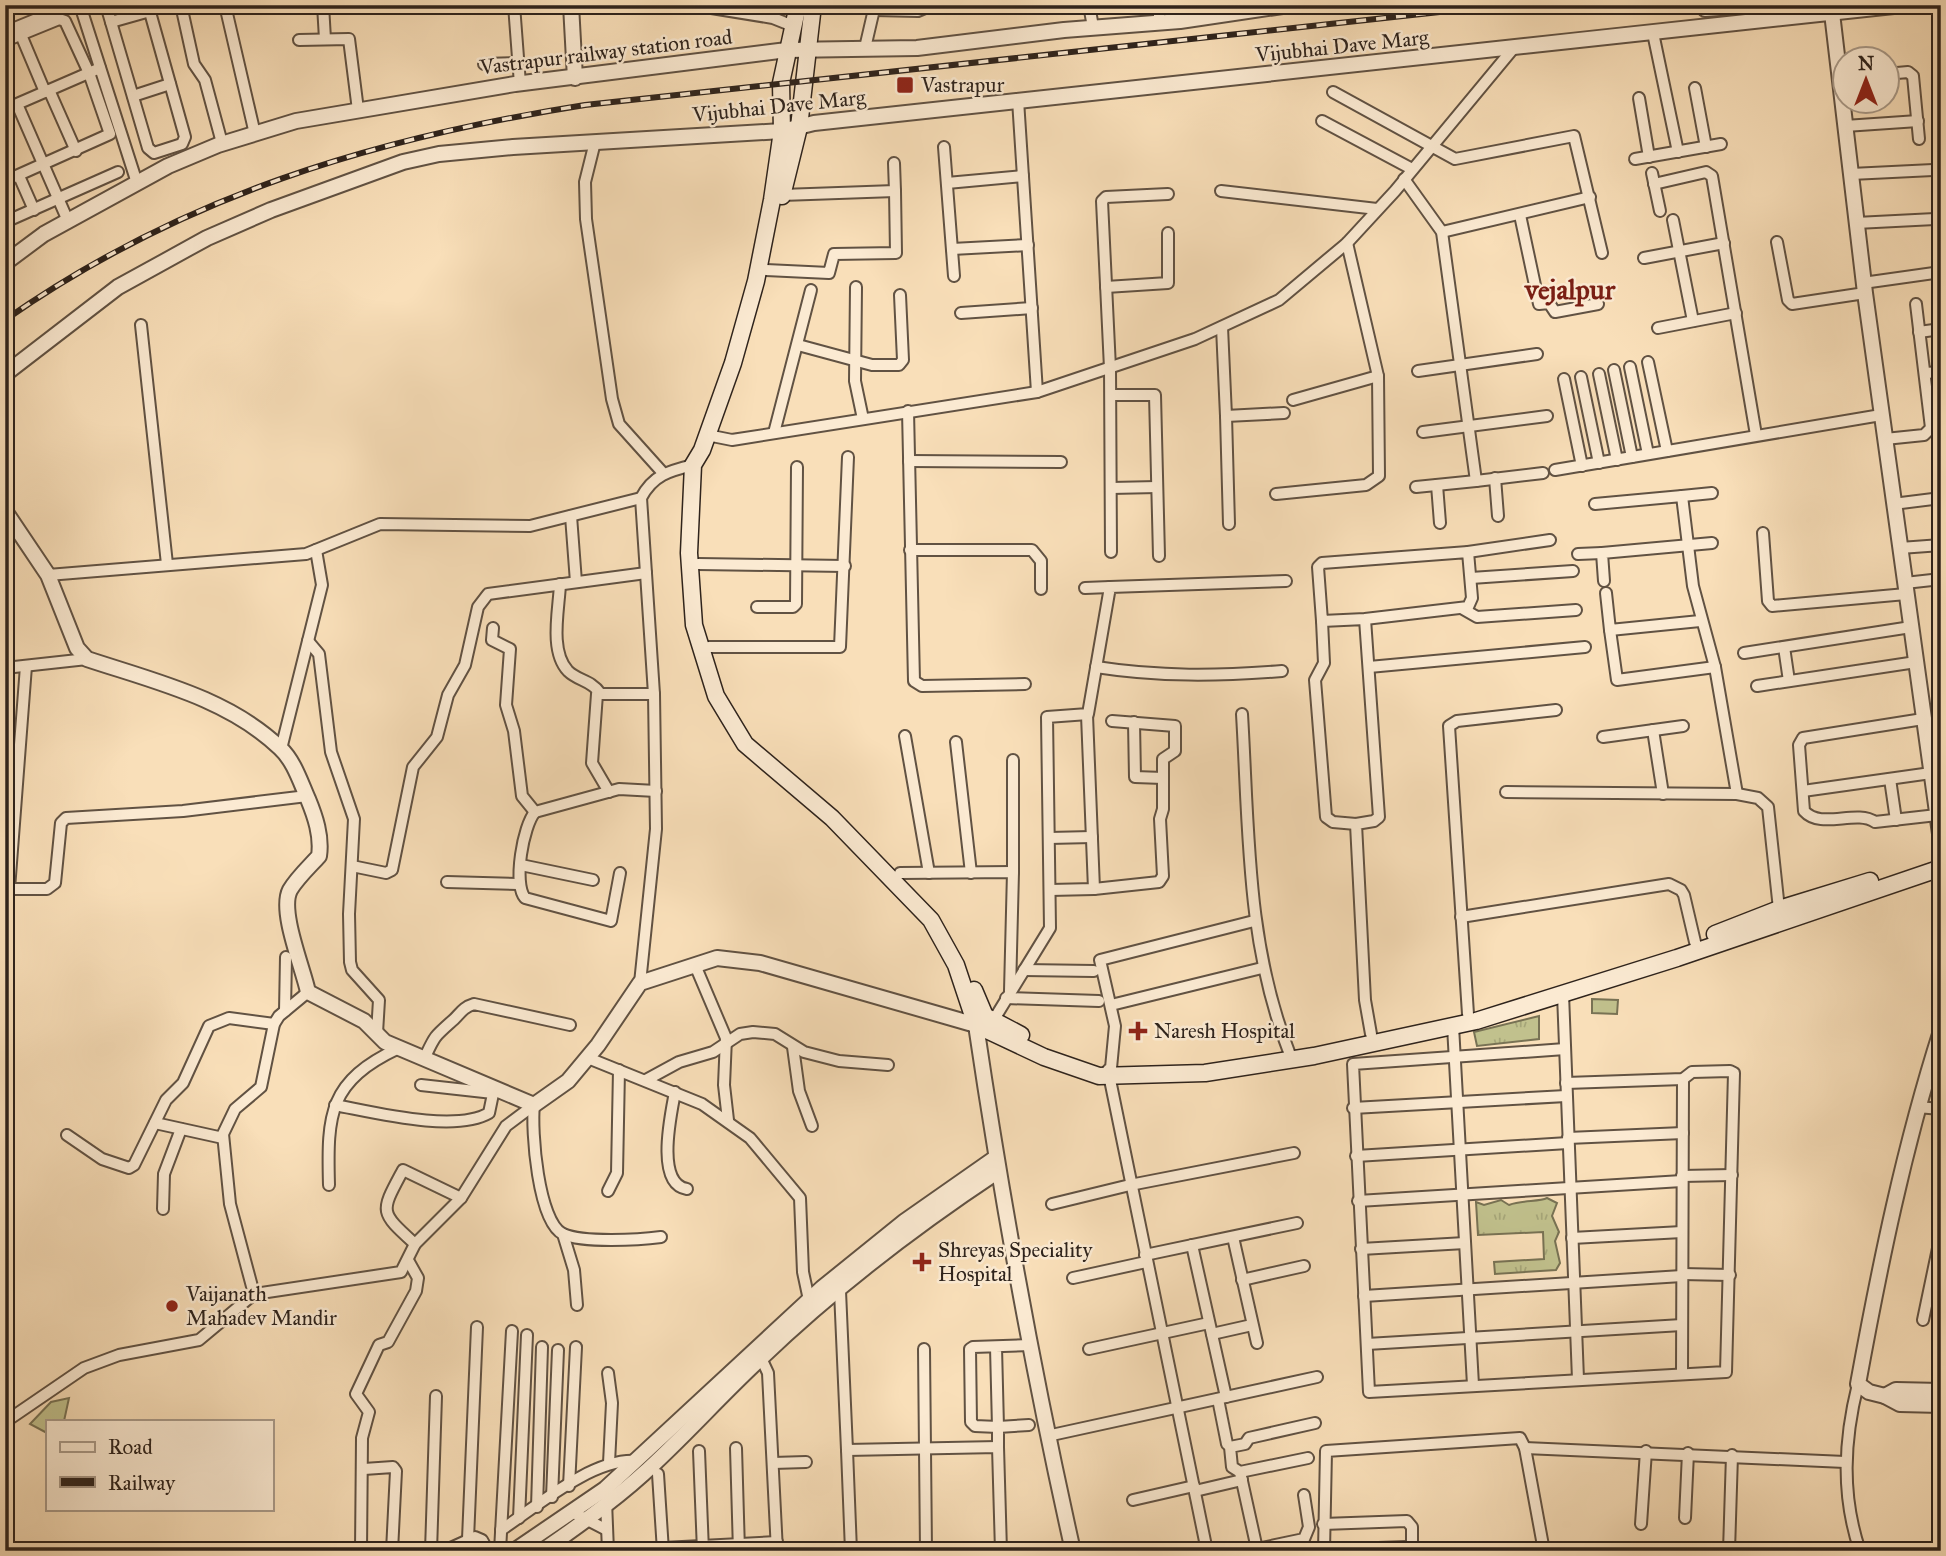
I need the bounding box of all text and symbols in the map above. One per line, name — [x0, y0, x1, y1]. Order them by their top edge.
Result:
street label: Vastrapur railway station road — [477, 24, 734, 81]
street label: Vijubhai Dave Marg — [1253, 24, 1430, 68]
north arrow — [1830, 46, 1900, 116]
text: N — [1858, 52, 1874, 75]
place label: Vastrapur — [920, 72, 1004, 98]
marker: Vastrapur — [895, 75, 915, 95]
street label: Vijubhai Dave Marg — [690, 84, 867, 128]
district label: vejalpur — [1524, 272, 1616, 307]
place label: Naresh Hospital — [1154, 1018, 1295, 1044]
marker: Naresh Hospital — [1128, 1021, 1148, 1041]
place label: Shreyas Speciality Hospital — [938, 1237, 1094, 1287]
marker: Shreyas Speciality Hospital — [912, 1252, 932, 1272]
place label: Vaijanath Mahadev Mandir — [185, 1281, 337, 1331]
marker: Vaijanath Mahadev Mandir — [164, 1298, 180, 1314]
legend — [46, 1420, 273, 1510]
text: Road — [108, 1434, 153, 1460]
text: Railway — [108, 1470, 176, 1496]

